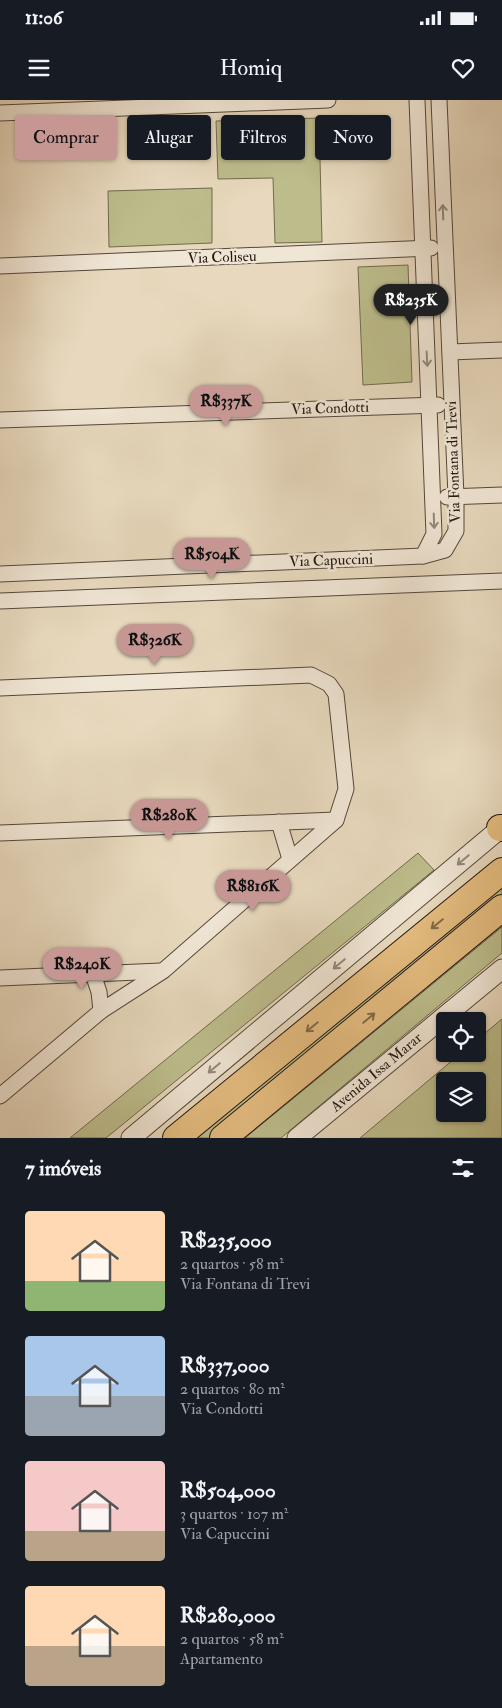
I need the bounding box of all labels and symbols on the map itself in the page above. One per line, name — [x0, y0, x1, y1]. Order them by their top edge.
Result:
one-way arrow — [438, 205, 448, 221]
street label: Via Coliseu — [187, 247, 257, 268]
pin: R$235K — [370, 284, 452, 326]
one-way arrow — [423, 350, 432, 366]
pin: R$337K — [185, 384, 267, 427]
street label: Via Condotti — [291, 398, 369, 419]
street label: Via Fontana di Trevi — [442, 401, 465, 523]
one-way arrow — [429, 513, 438, 529]
pin: R$504K — [171, 538, 253, 580]
street label: Via Capuccini — [289, 550, 373, 572]
pin: R$326K — [114, 624, 196, 666]
pin: R$280K — [128, 798, 210, 841]
one-way arrow — [457, 854, 470, 865]
pin: R$816K — [212, 870, 294, 912]
one-way arrow — [431, 918, 444, 929]
pin: R$240K — [41, 948, 123, 990]
one-way arrow — [332, 958, 345, 970]
one-way arrow — [362, 1013, 375, 1024]
one-way arrow — [305, 1021, 318, 1032]
street label: Avenida Issa Marar — [326, 1028, 426, 1117]
one-way arrow — [208, 1063, 221, 1074]

